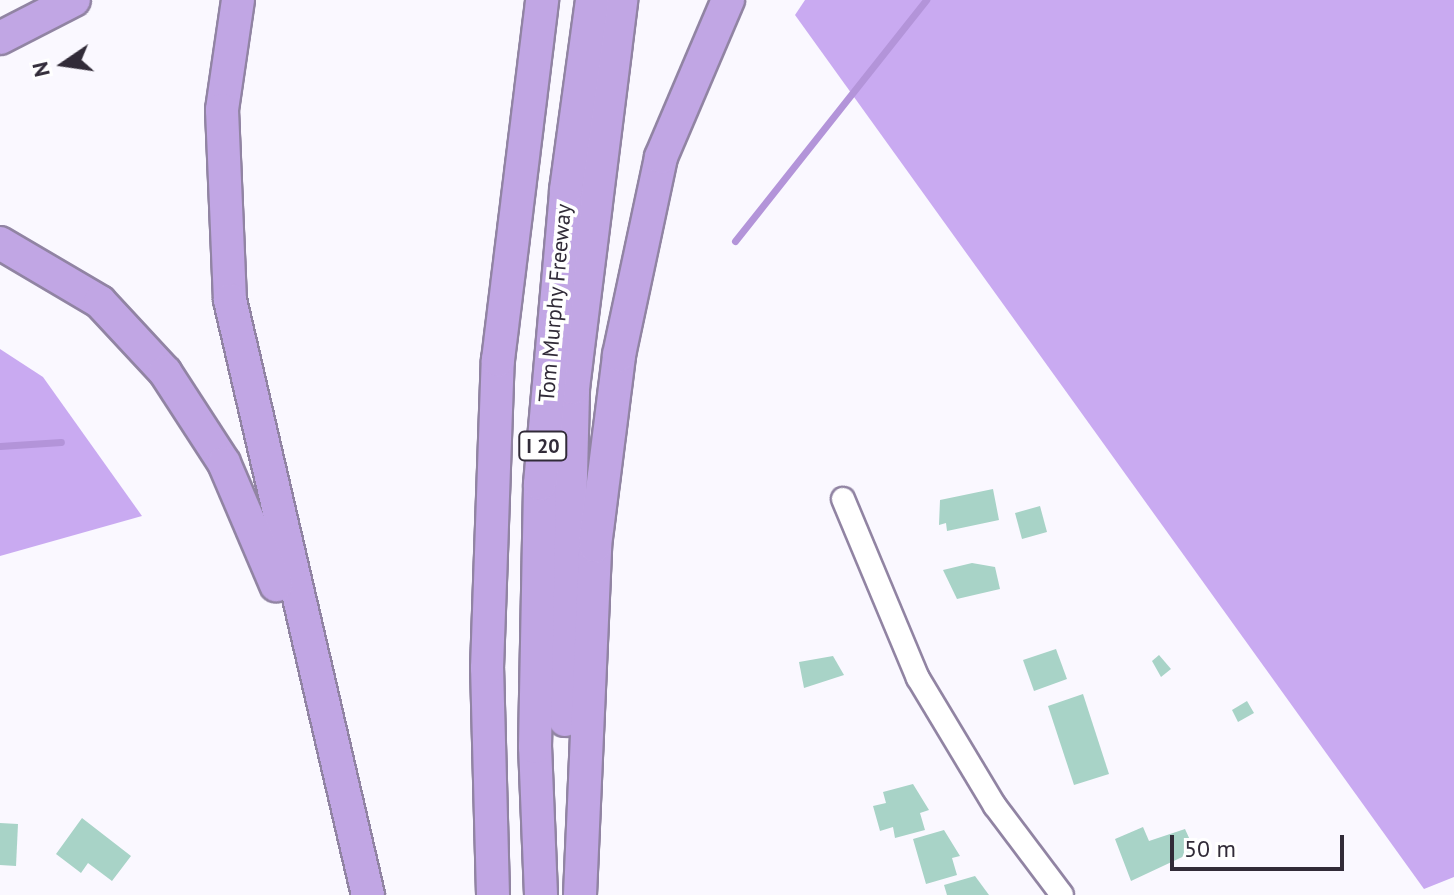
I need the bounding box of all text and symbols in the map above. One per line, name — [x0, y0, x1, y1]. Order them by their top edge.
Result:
north arrow — [24, 24, 104, 104]
text: N — [25, 59, 56, 80]
street label: Tom Murphy Freeway — [533, 202, 577, 404]
road number: I 20 — [517, 430, 569, 462]
scale bar — [1174, 819, 1348, 869]
text: 50 m — [1184, 833, 1236, 864]

